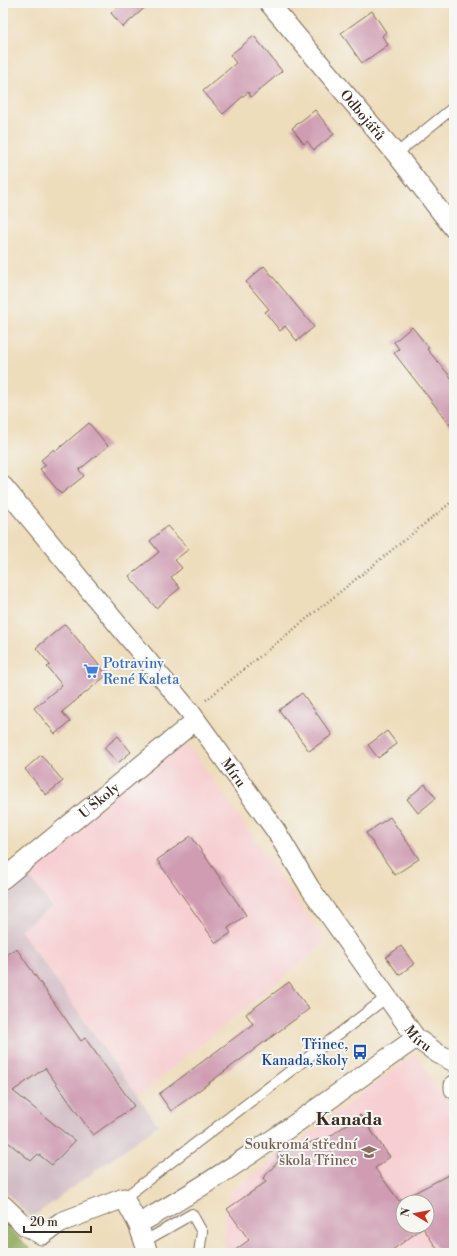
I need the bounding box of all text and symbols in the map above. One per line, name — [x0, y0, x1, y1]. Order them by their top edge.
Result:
street label: Odbojářů — [336, 86, 389, 144]
place label: Potraviny René Kaleta — [103, 655, 180, 689]
supermarket icon: Potraviny René Kaleta — [82, 662, 100, 680]
street label: Míru — [217, 755, 250, 791]
street label: U Školy — [75, 779, 124, 823]
street label: Míru — [400, 1022, 435, 1056]
place label: Třinec, Kanada, školy — [261, 1036, 348, 1070]
bus stop icon: Třinec, Kanada, školy — [351, 1043, 369, 1061]
district label: Kanada — [316, 1108, 383, 1131]
place label: Soukromá střední škola Třinec — [245, 1136, 358, 1170]
school or university icon: Soukromá střední škola Třinec — [360, 1143, 378, 1161]
north arrow — [395, 1194, 435, 1234]
text: N — [398, 1207, 414, 1218]
scale bar — [24, 1208, 91, 1234]
text: 20 m — [30, 1215, 58, 1230]

